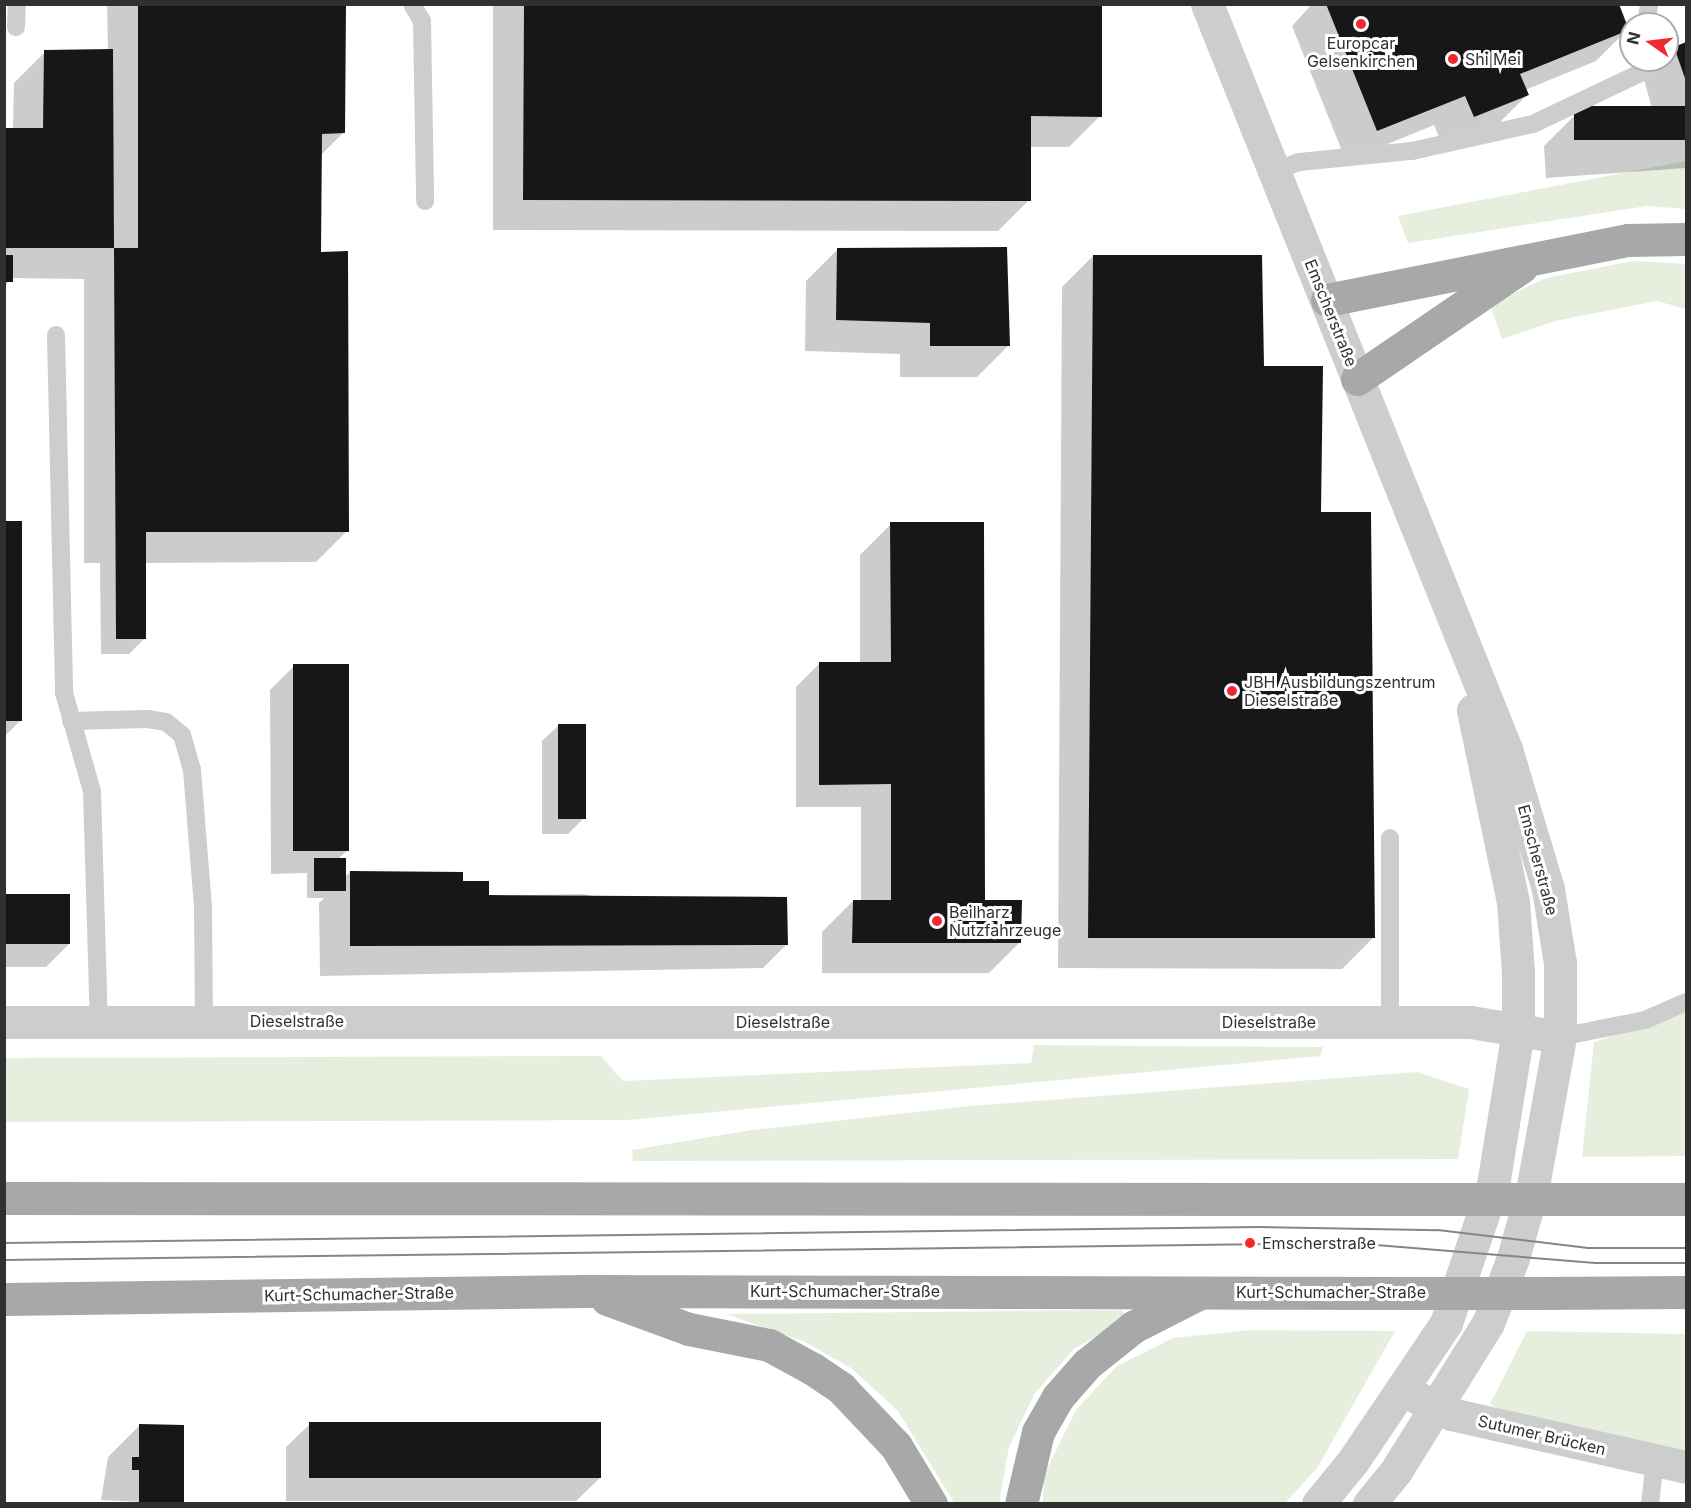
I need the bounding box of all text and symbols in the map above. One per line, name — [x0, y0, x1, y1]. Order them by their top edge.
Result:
north arrow — [1619, 12, 1679, 72]
marker: Europcar Gelsenkirchen — [1354, 17, 1368, 31]
text: N — [1622, 30, 1645, 46]
place label: Europcar Gelsenkirchen — [1307, 33, 1415, 71]
place label: Shi Mei — [1465, 49, 1521, 69]
marker: Shi Mei — [1446, 52, 1460, 66]
street label: Emscherstraße — [1301, 257, 1361, 369]
place label: JBH Ausbildungszentrum Dieselstraße — [1244, 672, 1436, 710]
marker: JBH Ausbildungszentrum Dieselstraße — [1225, 684, 1239, 698]
street label: Emscherstraße — [1514, 803, 1562, 917]
place label: Beilharz Nutzfahrzeuge — [949, 902, 1061, 940]
marker: Beilharz Nutzfahrzeuge — [930, 914, 944, 928]
street label: Dieselstraße — [250, 1011, 344, 1031]
street label: Dieselstraße — [736, 1012, 830, 1032]
street label: Dieselstraße — [1222, 1012, 1316, 1032]
place label: Emscherstraße — [1262, 1233, 1376, 1253]
marker: Emscherstraße — [1243, 1236, 1257, 1250]
street label: Kurt-Schumacher-Straße — [750, 1281, 940, 1301]
street label: Kurt-Schumacher-Straße — [1236, 1282, 1426, 1302]
street label: Kurt-Schumacher-Straße — [264, 1283, 454, 1305]
street label: Sutumer Brücken — [1476, 1411, 1608, 1459]

